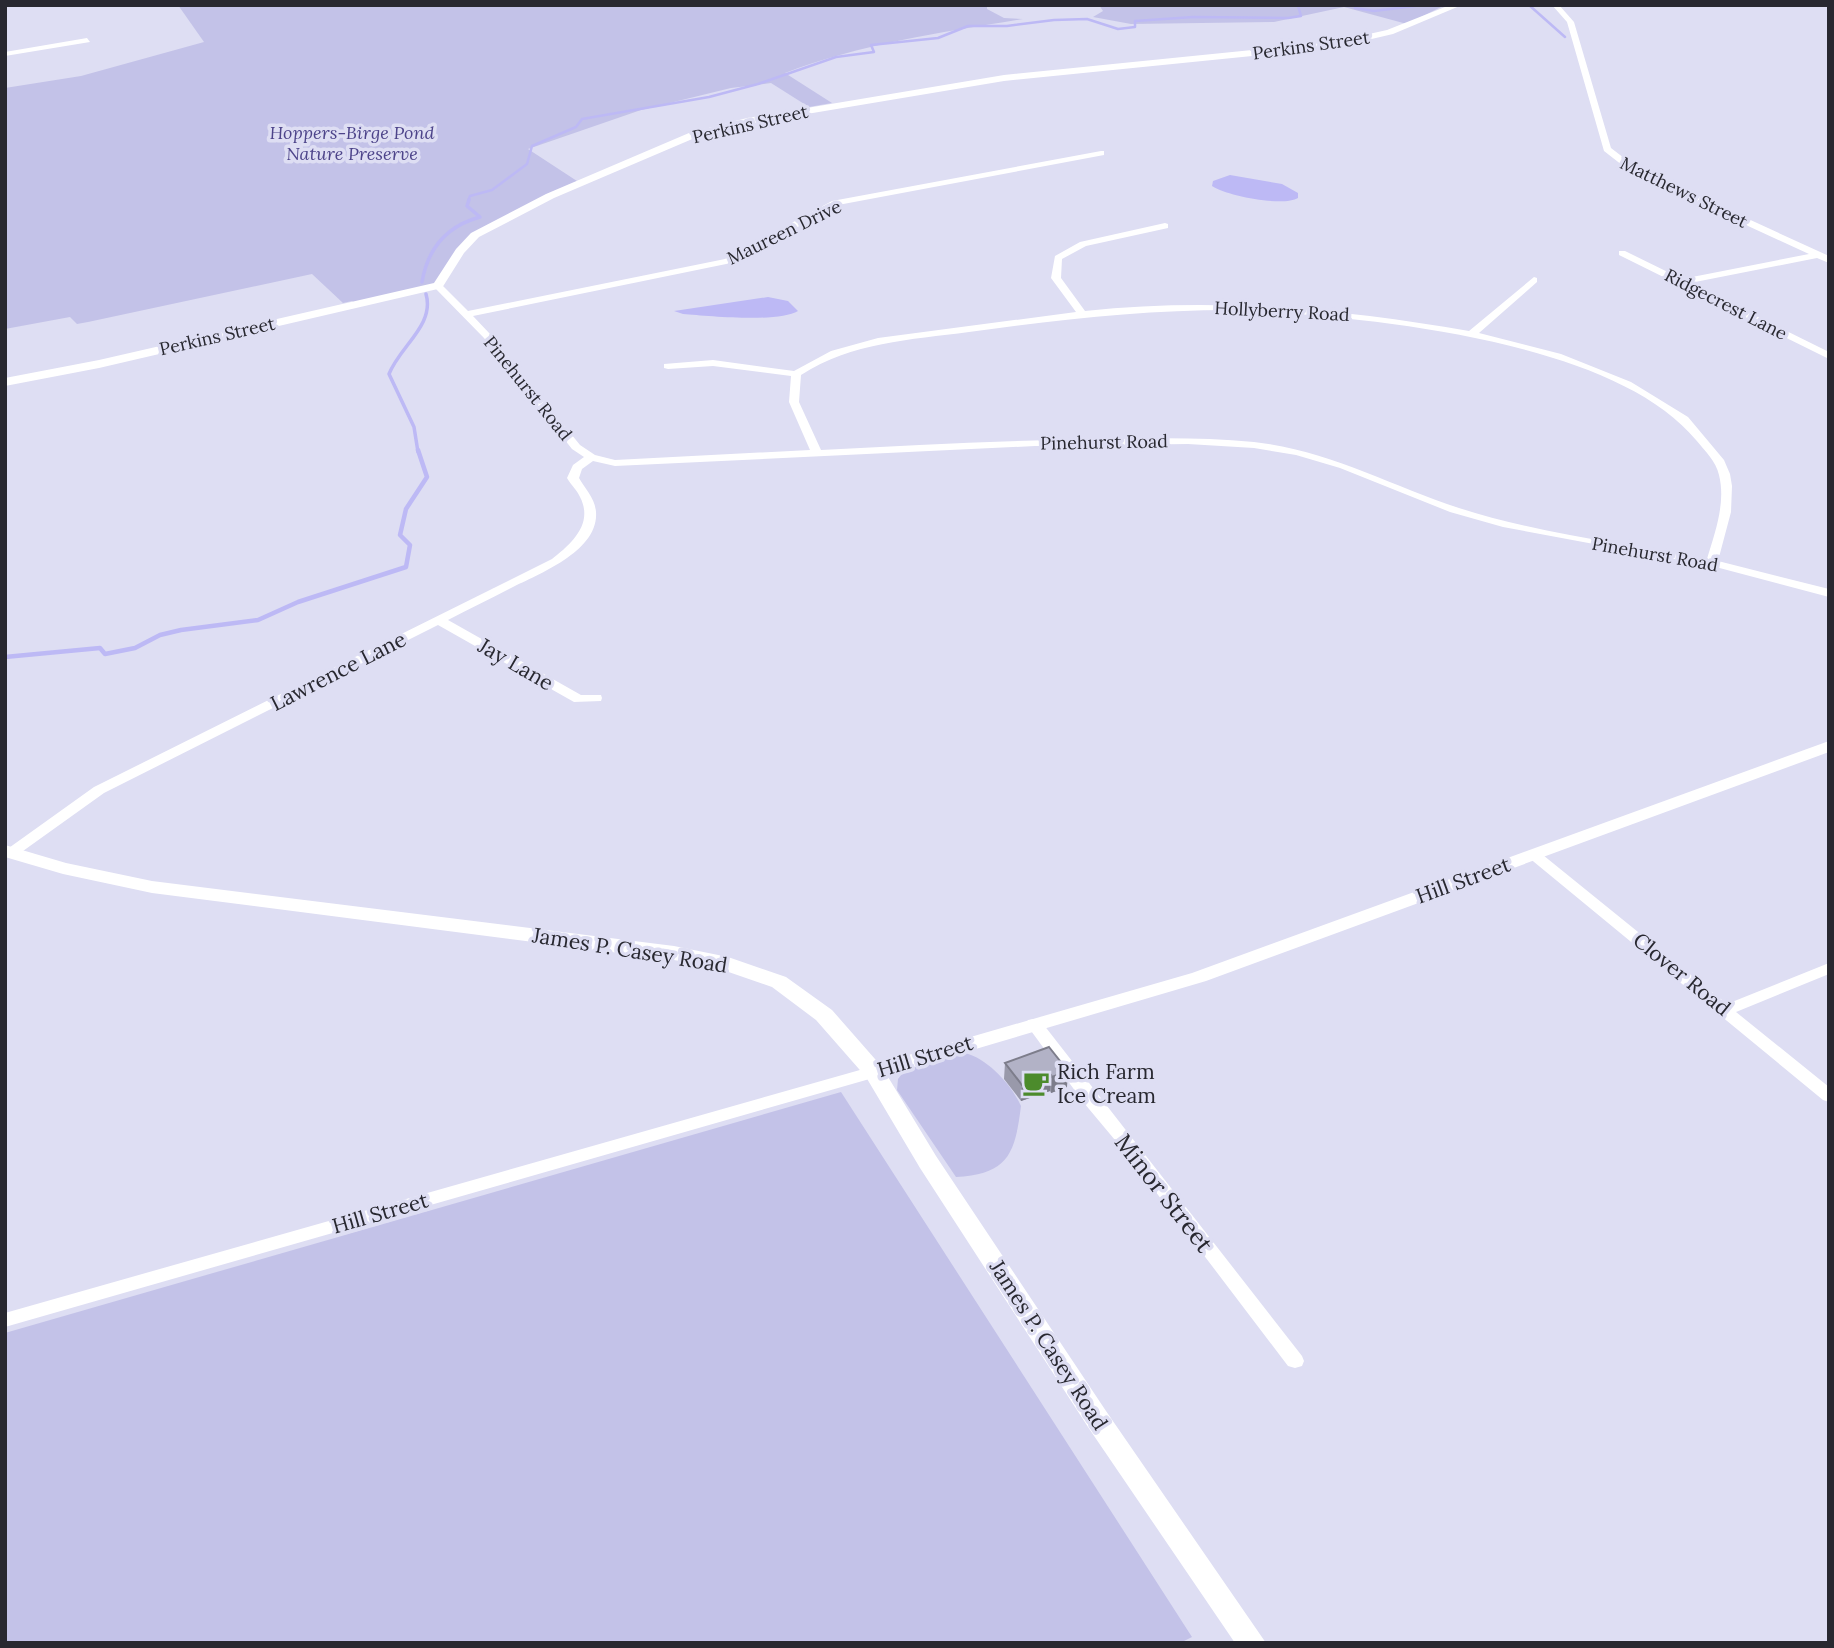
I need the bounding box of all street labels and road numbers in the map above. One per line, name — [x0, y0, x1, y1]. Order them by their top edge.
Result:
street label: Perkins Street — [1251, 25, 1371, 65]
street label: Perkins Street — [690, 100, 810, 148]
street label: Matthews Street — [1617, 151, 1751, 233]
street label: Maureen Drive — [723, 194, 845, 270]
street label: Ridgecrest Lane — [1661, 263, 1791, 345]
street label: Hollyberry Road — [1214, 296, 1350, 326]
street label: Perkins Street — [157, 312, 277, 360]
street label: Pinehurst Road — [479, 331, 577, 445]
street label: Pinehurst Road — [1040, 429, 1168, 455]
street label: Pinehurst Road — [1590, 532, 1720, 576]
street label: Lawrence Lane — [266, 625, 410, 717]
street label: Jay Lane — [473, 631, 558, 696]
street label: Hill Street — [1412, 850, 1515, 910]
street label: James P. Casey Road — [529, 921, 730, 979]
street label: Clover Road — [1628, 926, 1736, 1022]
street label: Hill Street — [874, 1028, 977, 1083]
street label: Minor Street — [1108, 1127, 1220, 1259]
street label: Hill Street — [329, 1186, 432, 1240]
street label: James P. Casey Road — [983, 1254, 1114, 1435]

